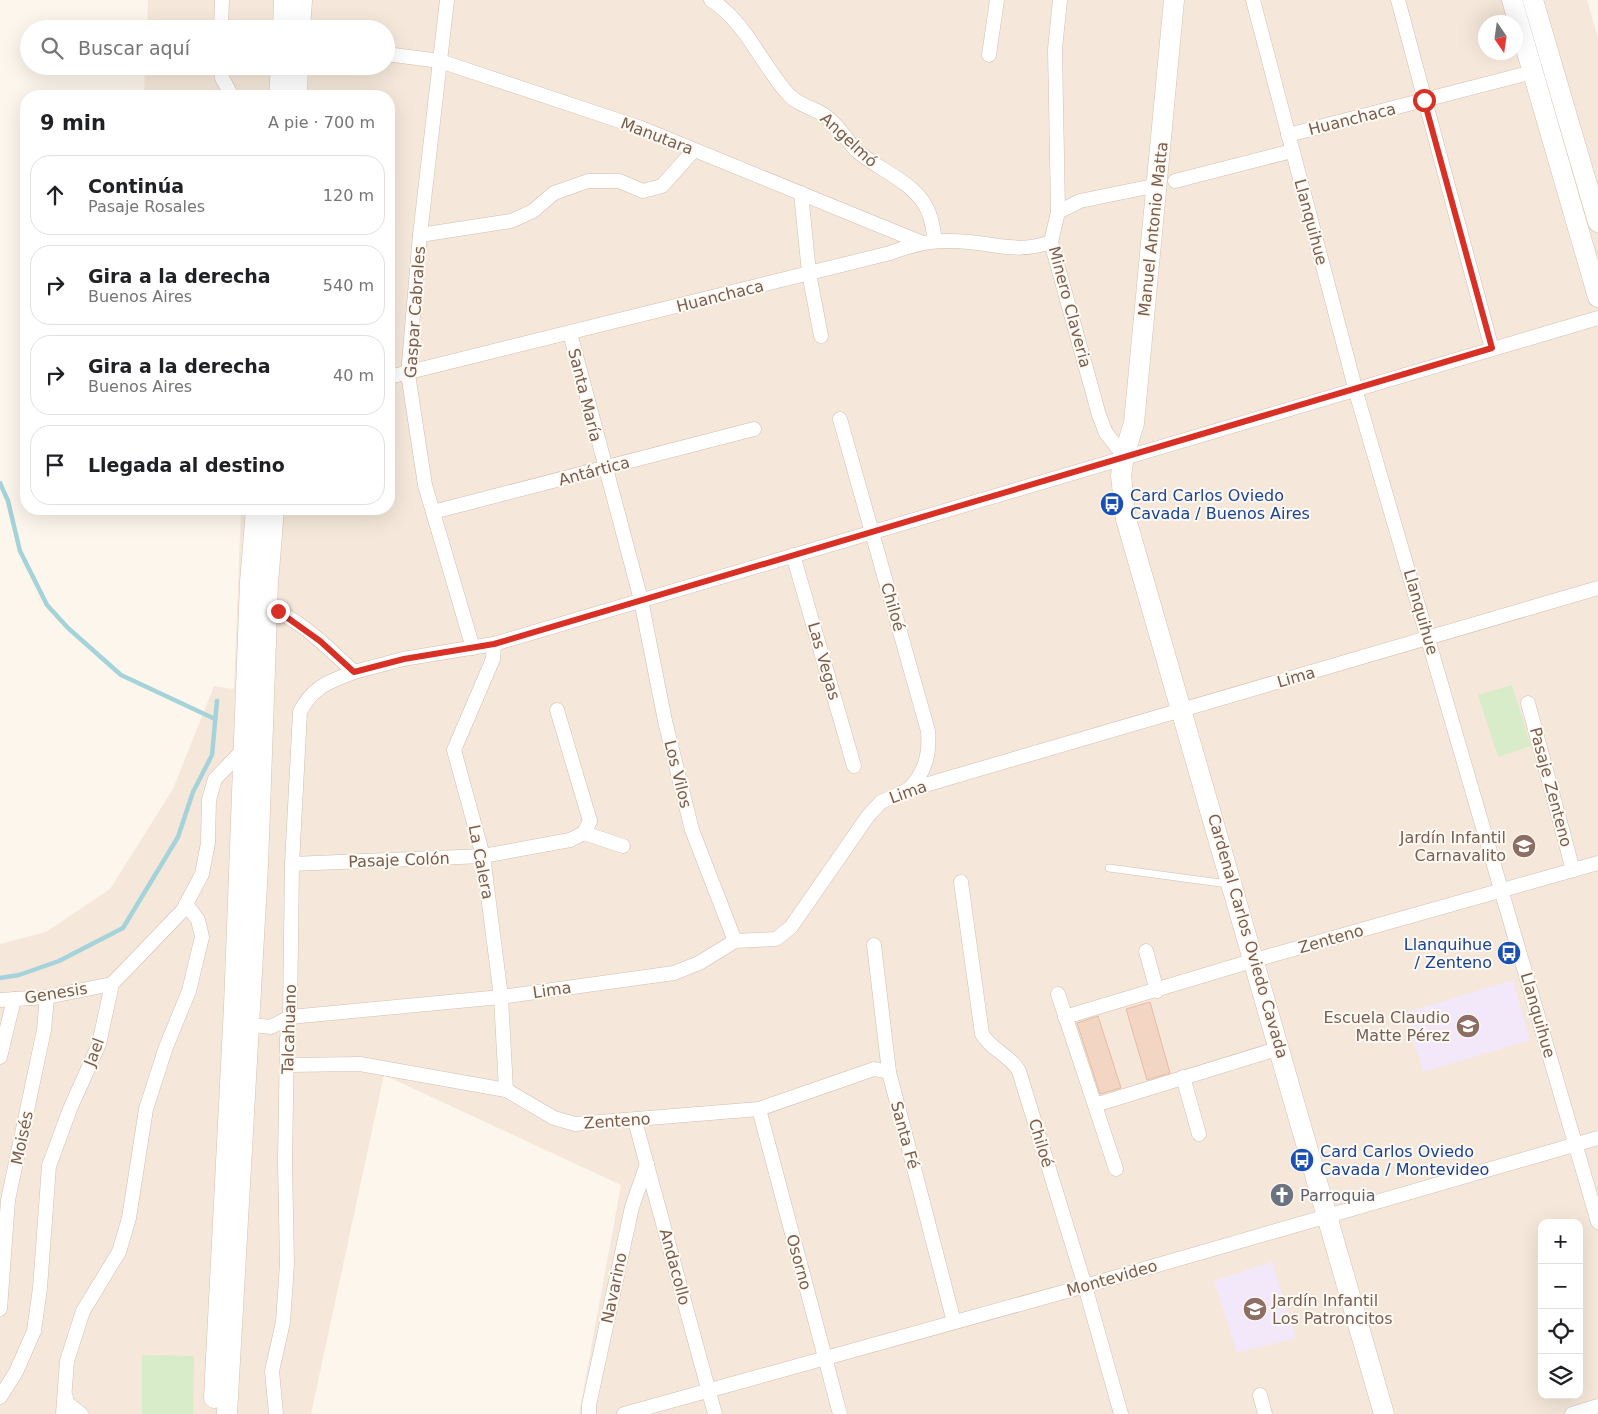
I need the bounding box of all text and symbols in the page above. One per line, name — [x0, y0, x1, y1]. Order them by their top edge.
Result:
north arrow — [1478, 15, 1523, 60]
search box — [20, 20, 395, 75]
icon: search — [38, 34, 66, 62]
text: Buscar aquí — [78, 37, 190, 59]
route start — [1413, 89, 1436, 112]
street label: Huanchaca — [1306, 99, 1398, 139]
street label: Angelmó — [817, 109, 881, 171]
text: 9 min — [40, 111, 106, 135]
text: A pie · 700 m — [268, 113, 375, 132]
street label: Manutara — [618, 113, 696, 159]
street label: Manuel Antonio Matta — [1134, 141, 1172, 317]
text: Continúa — [88, 175, 184, 197]
street label: Llanquihue — [1290, 177, 1332, 267]
icon: ahead — [41, 181, 69, 209]
text: 120 m — [323, 186, 374, 205]
text: Pasaje Rosales — [88, 197, 205, 216]
street label: Minero Claveria — [1045, 244, 1095, 370]
street label: Gaspar Cabrales — [401, 245, 429, 379]
text: Gira a la derecha — [88, 265, 271, 287]
icon: right — [41, 271, 69, 299]
text: 540 m — [323, 276, 374, 295]
street label: Huanchaca — [674, 276, 766, 316]
text: Buenos Aires — [88, 287, 192, 306]
street label: Santa María — [564, 346, 606, 444]
text: Gira a la derecha — [88, 355, 271, 377]
icon: right — [41, 361, 69, 389]
text: 40 m — [333, 366, 374, 385]
text: Buenos Aires — [88, 377, 192, 396]
icon: arrive — [41, 451, 69, 479]
street label: Antártica — [556, 452, 632, 490]
text: Llegada al destino — [88, 454, 285, 476]
place label: Card Carlos Oviedo Cavada / Buenos Aires — [1130, 486, 1310, 523]
bus stop icon: Card Carlos Oviedo Cavada / Buenos Aires — [1099, 491, 1125, 517]
street label: Llanquihue — [1400, 567, 1442, 657]
street label: Chiloé — [877, 580, 909, 634]
route end — [267, 600, 290, 623]
street label: Las Vegas — [804, 620, 844, 702]
street label: Lima — [1275, 663, 1317, 691]
street label: Pasaje Zenteno — [1526, 725, 1576, 849]
street label: Los Vilos — [660, 738, 696, 810]
street label: Lima — [887, 776, 929, 808]
street label: Cardenal Carlos Oviedo Cavada — [1204, 812, 1292, 1060]
street label: La Calera — [464, 823, 498, 901]
place label: Jardín Infantil Carnavalito — [1399, 828, 1506, 865]
school or university icon: Jardín Infantil Carnavalito — [1511, 833, 1537, 859]
street label: Pasaje Colón — [348, 849, 450, 871]
street label: Zenteno — [1296, 921, 1366, 957]
place label: Llanquihue / Zenteno — [1404, 935, 1492, 972]
bus stop icon: Llanquihue / Zenteno — [1496, 940, 1522, 966]
street label: Llanquihue — [1517, 970, 1559, 1060]
street label: Lima — [531, 978, 573, 1002]
street label: Genesis — [23, 979, 89, 1007]
street label: Talcahuano — [278, 984, 300, 1075]
place label: Escuela Claudio Matte Pérez — [1323, 1008, 1450, 1045]
school or university icon: Escuela Claudio Matte Pérez — [1455, 1013, 1481, 1039]
street label: Jael — [80, 1035, 108, 1070]
street label: Santa Fé — [887, 1099, 923, 1171]
street label: Moisés — [7, 1109, 37, 1167]
street label: Zenteno — [583, 1109, 651, 1133]
street label: Chiloé — [1025, 1116, 1057, 1170]
place label: Card Carlos Oviedo Cavada / Montevideo — [1320, 1142, 1489, 1179]
bus stop icon: Card Carlos Oviedo Cavada / Montevideo — [1289, 1147, 1315, 1173]
church icon: Parroquia — [1269, 1182, 1295, 1208]
place label: Parroquia — [1300, 1186, 1376, 1205]
map controls — [1538, 1219, 1583, 1399]
button: + — [1538, 1219, 1583, 1264]
street label: Andacollo — [656, 1227, 694, 1307]
street label: Osorno — [782, 1232, 816, 1292]
street label: Navarino — [597, 1251, 631, 1325]
street label: Montevideo — [1064, 1256, 1160, 1300]
button: − — [1538, 1264, 1583, 1309]
place label: Jardín Infantil Los Patroncitos — [1271, 1291, 1393, 1328]
school or university icon: Jardín Infantil Los Patroncitos — [1242, 1296, 1268, 1322]
button: locate — [1538, 1309, 1583, 1354]
button: layers — [1538, 1354, 1583, 1399]

